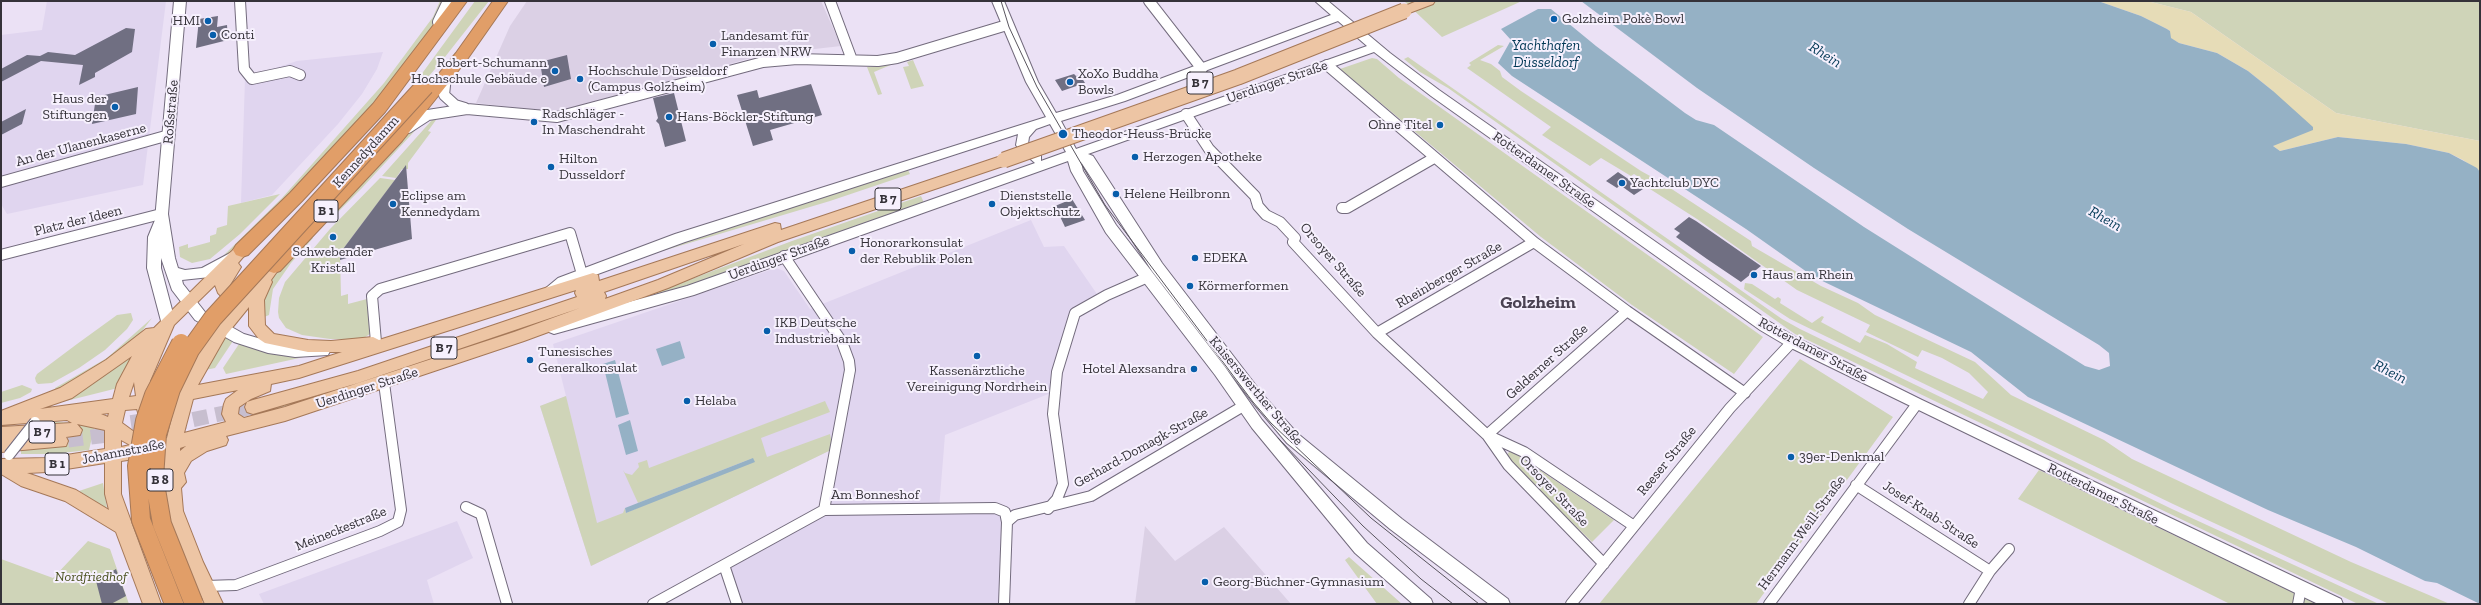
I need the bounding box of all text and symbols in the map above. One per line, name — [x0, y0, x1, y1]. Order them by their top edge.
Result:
place label: Golzheim Pokè Bowl — [1562, 11, 1684, 27]
place label: HMI — [173, 13, 200, 29]
marker: Golzheim Pokè Bowl — [1549, 14, 1559, 24]
marker: HMI — [203, 16, 213, 26]
place label: Conti — [221, 27, 254, 43]
place label: Landesamt für Finanzen NRW — [721, 28, 812, 60]
marker: Conti — [208, 30, 218, 40]
water label: Yachthafen Düsseldorf — [1512, 37, 1580, 72]
water label: Rhein — [1805, 38, 1845, 72]
marker: Landesamt für Finanzen NRW — [708, 39, 718, 49]
place label: Robert-Schumann Hochschule Gebäude e — [411, 55, 547, 88]
street label: Uerdinger Straße — [1224, 57, 1330, 107]
place label: Hochschule Düsseldorf (Campus Golzheim) — [588, 63, 727, 96]
marker: Robert-Schumann Hochschule Gebäude e — [550, 66, 560, 76]
place label: XoXo Buddha Bowls — [1078, 66, 1159, 98]
road number: B 7 — [1187, 72, 1213, 94]
marker: Hochschule Düsseldorf (Campus Golzheim) — [575, 74, 585, 84]
marker: XoXo Buddha Bowls — [1065, 77, 1075, 87]
street label: Roßstraße — [160, 79, 182, 145]
place label: Haus der Stiftungen — [43, 91, 107, 124]
marker: Haus der Stiftungen — [110, 102, 120, 112]
place label: Radschläger - In Maschendraht — [542, 106, 645, 138]
place label: Hans-Böckler-Stiftung — [677, 109, 813, 125]
marker: Hans-Böckler-Stiftung — [664, 112, 674, 122]
street label: Kennedydamm — [329, 113, 403, 191]
marker: Radschläger - In Maschendraht — [529, 117, 539, 127]
place label: Ohne Titel — [1368, 117, 1432, 133]
street label: An der Ulanenkaserne — [14, 120, 148, 170]
marker: Ohne Titel — [1435, 120, 1445, 130]
place label: Theodor-Heuss-Brücke — [1072, 126, 1211, 142]
marker: Theodor-Heuss-Brücke — [1057, 128, 1069, 140]
street label: Rotterdamer Straße — [1489, 128, 1599, 212]
place label: Herzogen Apotheke — [1143, 149, 1262, 165]
place label: Hilton Dusseldorf — [559, 151, 625, 184]
marker: Herzogen Apotheke — [1130, 152, 1140, 162]
marker: Hilton Dusseldorf — [546, 162, 556, 172]
place label: Yachtclub DYC — [1630, 175, 1719, 191]
marker: Yachtclub DYC — [1617, 178, 1627, 188]
place label: Helene Heilbronn — [1124, 186, 1230, 202]
place label: Eclipse am Kennedydam — [401, 188, 480, 220]
road number: B 7 — [875, 188, 901, 210]
place label: Dienststelle Objektschutz — [1000, 188, 1080, 220]
marker: Helene Heilbronn — [1111, 189, 1121, 199]
marker: Eclipse am Kennedydam — [388, 199, 398, 209]
marker: Dienststelle Objektschutz — [987, 199, 997, 209]
road number: B 1 — [314, 200, 338, 222]
street label: Platz der Ideen — [32, 202, 124, 240]
water label: Rhein — [2085, 203, 2125, 235]
street label: Orsoyer Straße — [1296, 219, 1370, 301]
marker: Schwebender Kristall — [328, 232, 338, 242]
street label: Uerdinger Straße — [726, 232, 832, 284]
place label: Honorarkonsulat der Rebublik Polen — [860, 235, 973, 268]
street label: Rheinberger Straße — [1393, 238, 1505, 312]
place label: Schwebender Kristall — [293, 244, 373, 276]
marker: Honorarkonsulat der Rebublik Polen — [847, 246, 857, 256]
place label: EDEKA — [1203, 250, 1247, 266]
marker: EDEKA — [1190, 253, 1200, 263]
place label: Haus am Rhein — [1762, 267, 1853, 283]
marker: Haus am Rhein — [1749, 270, 1759, 280]
place label: Körmerformen — [1198, 278, 1288, 294]
marker: Körmerformen — [1185, 281, 1195, 291]
district label: Golzheim — [1500, 292, 1576, 314]
street label: Rotterdamer Straße — [1755, 314, 1871, 386]
place label: IKB Deutsche Industriebank — [775, 315, 860, 348]
street label: Gelderner Straße — [1502, 321, 1592, 403]
marker: IKB Deutsche Industriebank — [762, 326, 772, 336]
street label: Kaiserswerther Straße — [1206, 333, 1306, 449]
road number: B 7 — [431, 337, 457, 359]
place label: Tunesisches Generalkonsulat — [538, 344, 637, 376]
marker: Kassenärztliche Vereinigung Nordrhein — [972, 351, 982, 361]
marker: Tunesisches Generalkonsulat — [525, 355, 535, 365]
water label: Rhein — [2370, 356, 2410, 388]
place label: Hotel Alexsandra — [1082, 361, 1186, 377]
place label: Kassenärztliche Vereinigung Nordrhein — [907, 363, 1047, 396]
street label: Uerdinger Straße — [314, 364, 420, 412]
marker: Hotel Alexsandra — [1189, 364, 1199, 374]
place label: Helaba — [695, 393, 737, 409]
marker: Helaba — [682, 396, 692, 406]
street label: Gerhard-Domagk-Straße — [1071, 404, 1211, 492]
road number: B 7 — [29, 421, 55, 443]
street label: Reeser Straße — [1634, 423, 1700, 499]
street label: Johannstraße — [80, 436, 166, 468]
place label: 39er-Denkmal — [1799, 449, 1885, 465]
street label: Orsoyer Straße — [1516, 452, 1592, 530]
marker: 39er-Denkmal — [1786, 452, 1796, 462]
road number: B 1 — [45, 453, 69, 475]
street label: Rotterdamer Straße — [2045, 460, 2161, 528]
road number: B 8 — [147, 469, 173, 491]
street label: Hermann-Weill-Straße — [1755, 472, 1849, 594]
street label: Josef-Knab-Straße — [1880, 478, 1982, 552]
street label: Am Bonneshof — [831, 487, 919, 503]
street label: Meineckestraße — [293, 503, 389, 555]
park label: Nordfriedhof — [55, 569, 127, 585]
place label: Georg-Büchner-Gymnasium — [1213, 574, 1384, 590]
marker: Georg-Büchner-Gymnasium — [1200, 577, 1210, 587]

